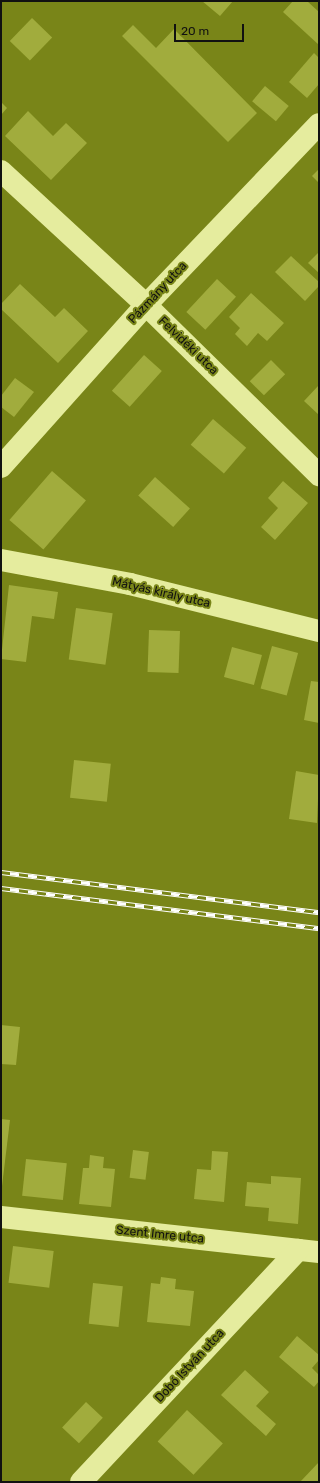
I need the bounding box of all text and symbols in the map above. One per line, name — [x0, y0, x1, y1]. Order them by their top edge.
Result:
scale bar — [176, 16, 246, 42]
text: 20 m — [181, 24, 209, 38]
street label: Pázmány utca — [126, 259, 190, 327]
street label: Felvidéki utca — [155, 314, 221, 378]
street label: Mátyás király utca — [110, 575, 212, 611]
street label: Szent Imre utca — [115, 1223, 205, 1247]
street label: Dobó István utca — [152, 1326, 228, 1406]

